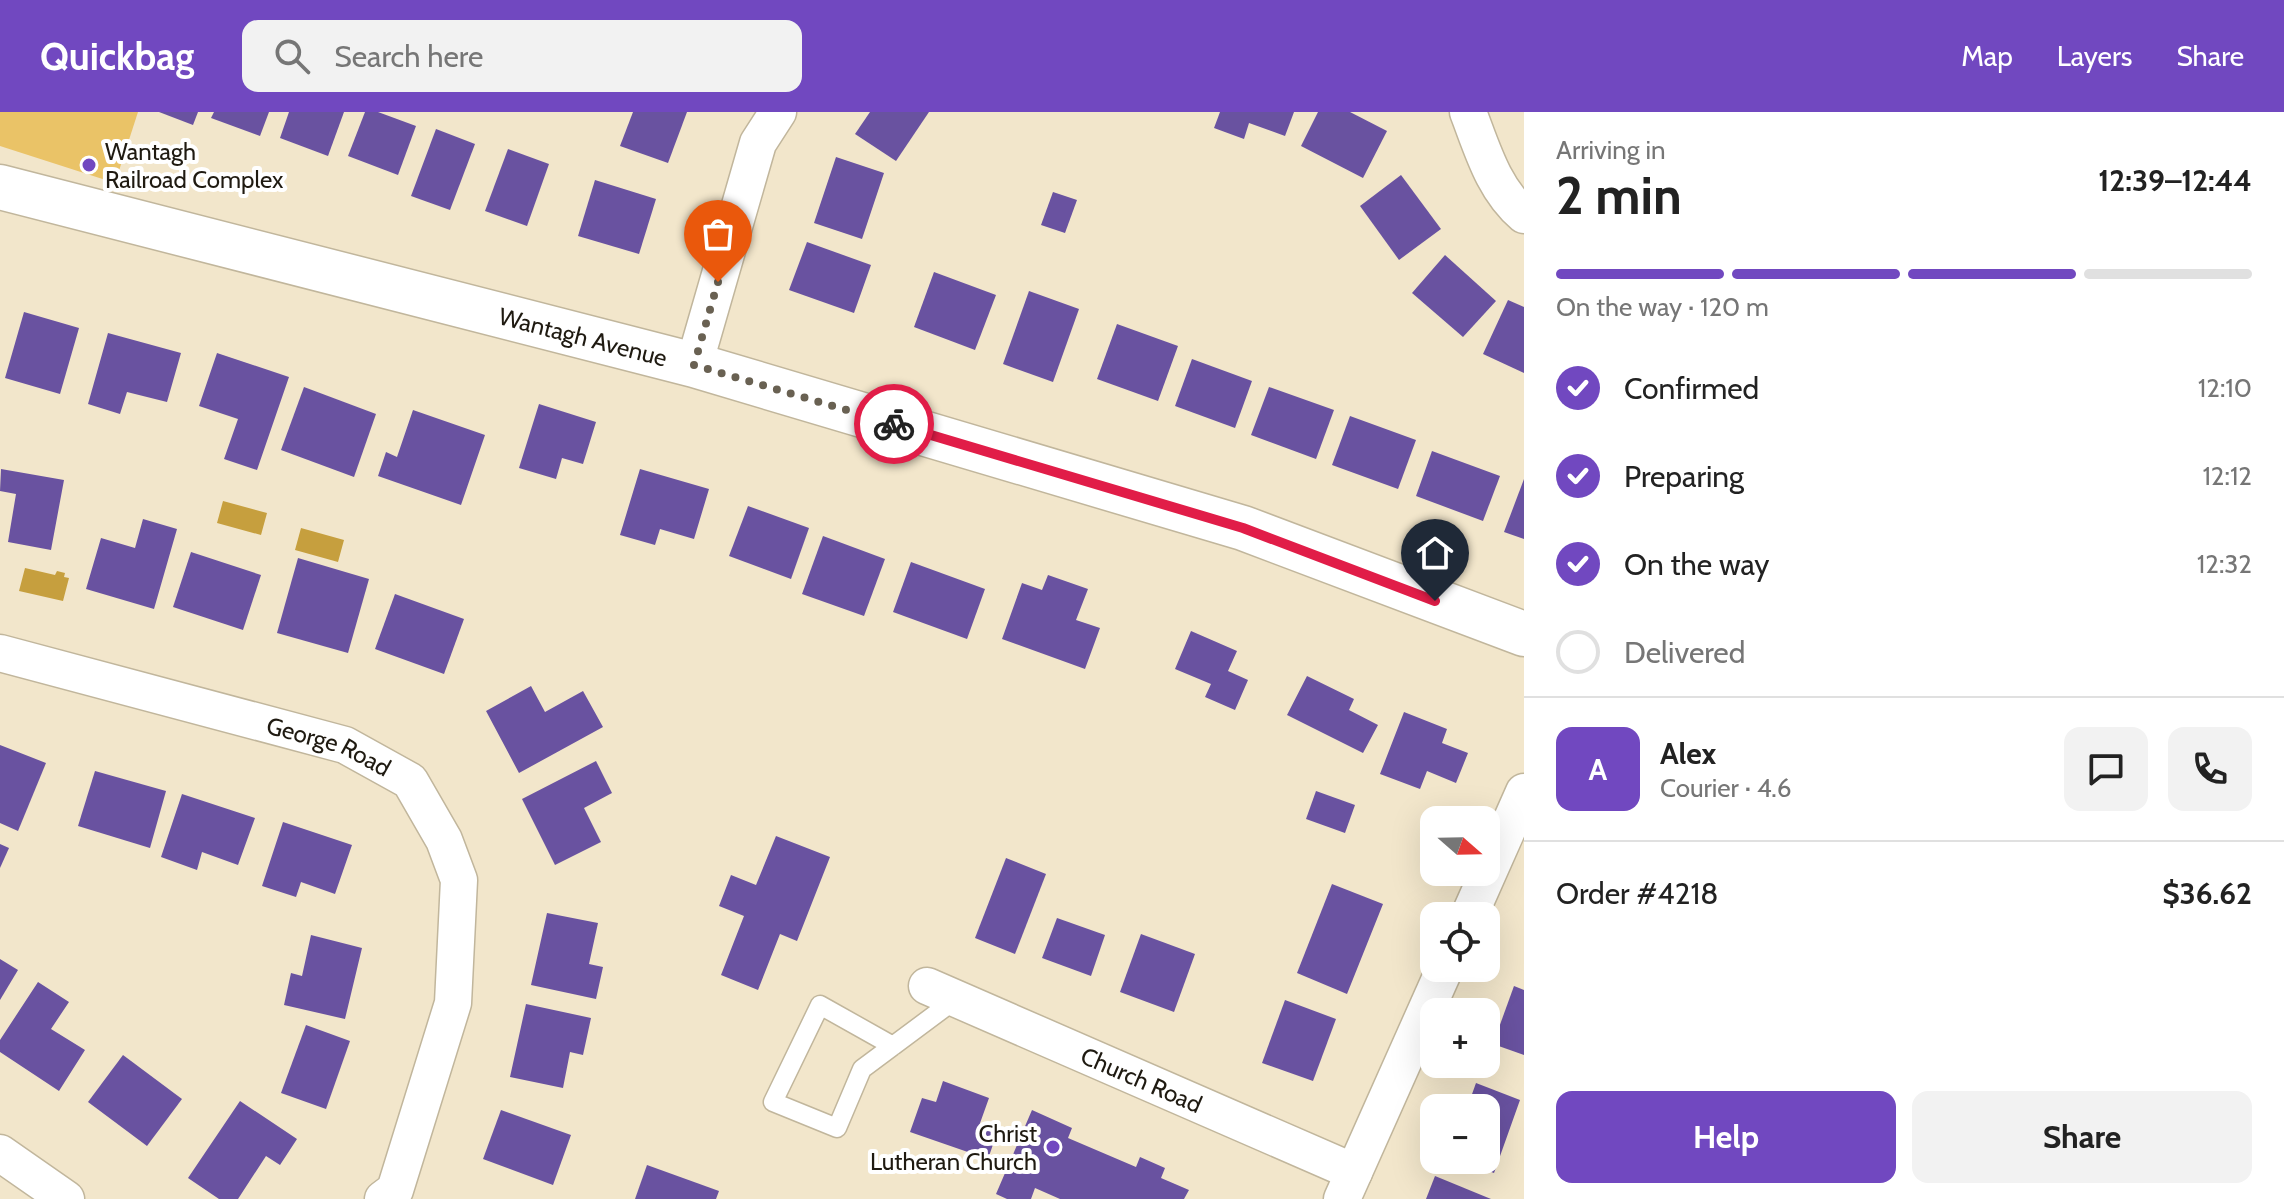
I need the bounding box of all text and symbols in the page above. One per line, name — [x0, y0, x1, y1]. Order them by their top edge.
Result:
search box — [242, 20, 802, 92]
text: Quickbag — [40, 33, 194, 80]
icon: search — [270, 34, 314, 78]
text: Search here — [334, 38, 483, 75]
text: Map — [1961, 39, 2013, 73]
text: Layers — [2057, 39, 2132, 73]
text: Share — [2176, 39, 2244, 73]
text: Arriving in — [1556, 134, 1666, 166]
place label: Wantagh Railroad Complex — [105, 137, 284, 194]
marker: Wantagh Railroad Complex — [80, 156, 98, 174]
text: 12:39–12:44 — [2098, 162, 2252, 199]
text: 2 min — [1556, 164, 1682, 227]
pin — [684, 200, 752, 282]
icon: bag — [696, 212, 740, 256]
text: On the way · 120 m — [1556, 291, 1769, 323]
street label: Wantagh Avenue — [496, 301, 670, 372]
icon: check — [1556, 366, 1600, 410]
text: Confirmed — [1624, 370, 1759, 407]
text: 12:10 — [2198, 372, 2252, 404]
courier — [854, 384, 934, 464]
icon: bike — [872, 402, 916, 446]
icon: check — [1556, 454, 1600, 498]
text: Preparing — [1624, 458, 1744, 495]
text: 12:12 — [2202, 460, 2252, 492]
pin — [1401, 519, 1469, 601]
icon: home — [1413, 531, 1457, 575]
icon: check — [1556, 542, 1600, 586]
text: On the way — [1624, 546, 1769, 583]
text: 12:32 — [2197, 548, 2252, 580]
text: Delivered — [1624, 634, 1745, 671]
street label: George Road — [264, 710, 396, 782]
button: chat — [2064, 727, 2148, 811]
button: phone — [2168, 727, 2252, 811]
text: Alex — [1660, 735, 1716, 772]
text: A — [1589, 751, 1607, 788]
text: Courier · 4.6 — [1660, 772, 1792, 804]
north arrow — [1420, 806, 1500, 886]
map controls — [1420, 806, 1500, 1174]
text: Order #4218 — [1556, 875, 1718, 912]
text: $36.62 — [2162, 875, 2252, 912]
button: locate — [1420, 902, 1500, 982]
button: + — [1420, 998, 1500, 1078]
street label: Church Road — [1077, 1040, 1206, 1119]
button: Help — [1556, 1091, 1896, 1183]
button: Share — [1912, 1091, 2252, 1183]
button: − — [1420, 1094, 1500, 1174]
place label: Christ Lutheran Church — [870, 1119, 1037, 1176]
marker: Christ Lutheran Church — [1044, 1138, 1062, 1156]

